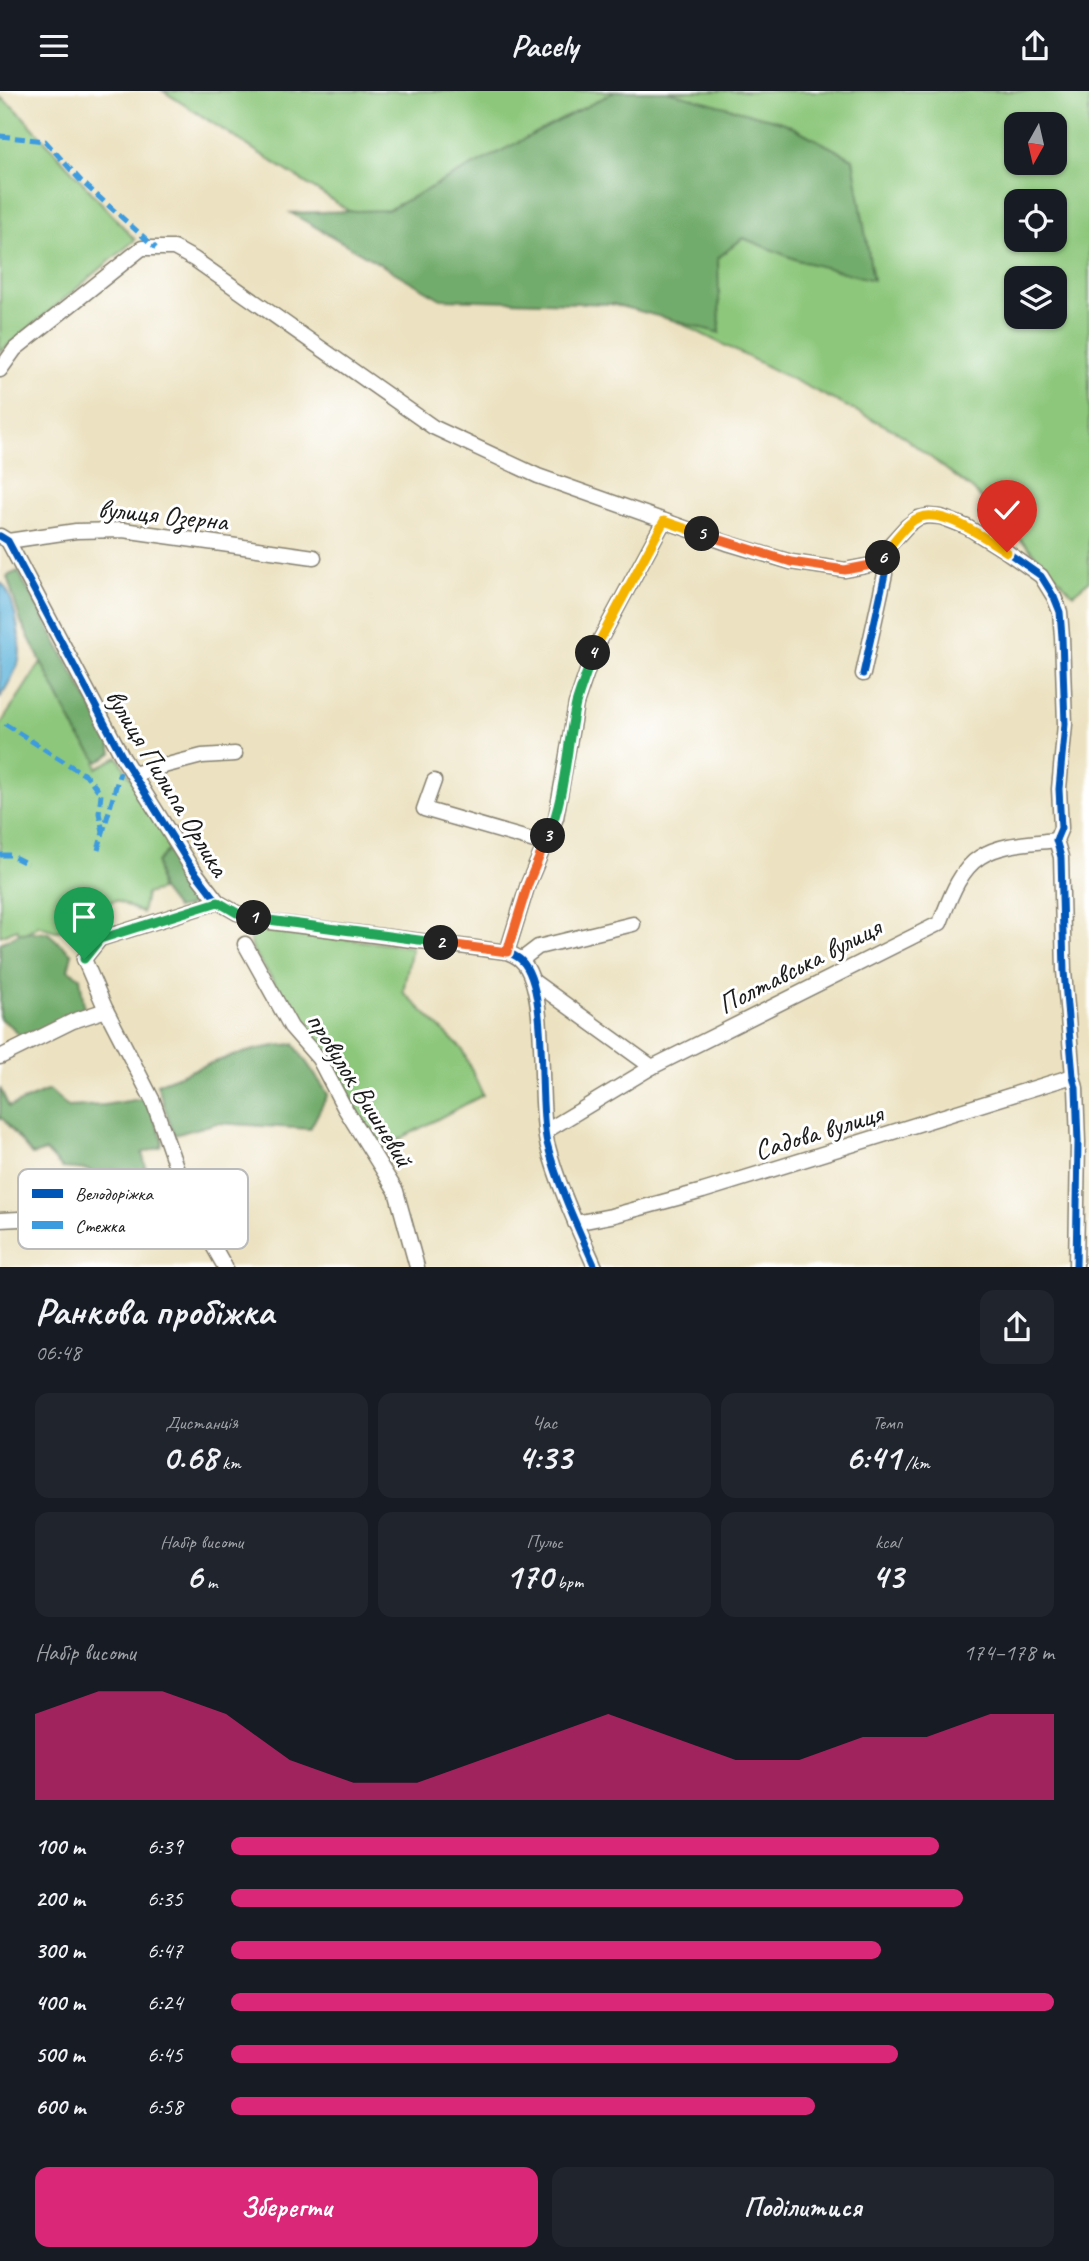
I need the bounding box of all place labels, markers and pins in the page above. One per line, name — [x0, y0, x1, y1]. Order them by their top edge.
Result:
pin — [977, 480, 1037, 552]
pin: 5 — [684, 517, 720, 551]
pin: 6 — [866, 540, 900, 575]
pin: 4 — [576, 635, 610, 671]
pin: 3 — [530, 819, 566, 853]
pin — [54, 887, 114, 959]
pin: 1 — [236, 901, 272, 935]
pin: 2 — [424, 925, 458, 961]

